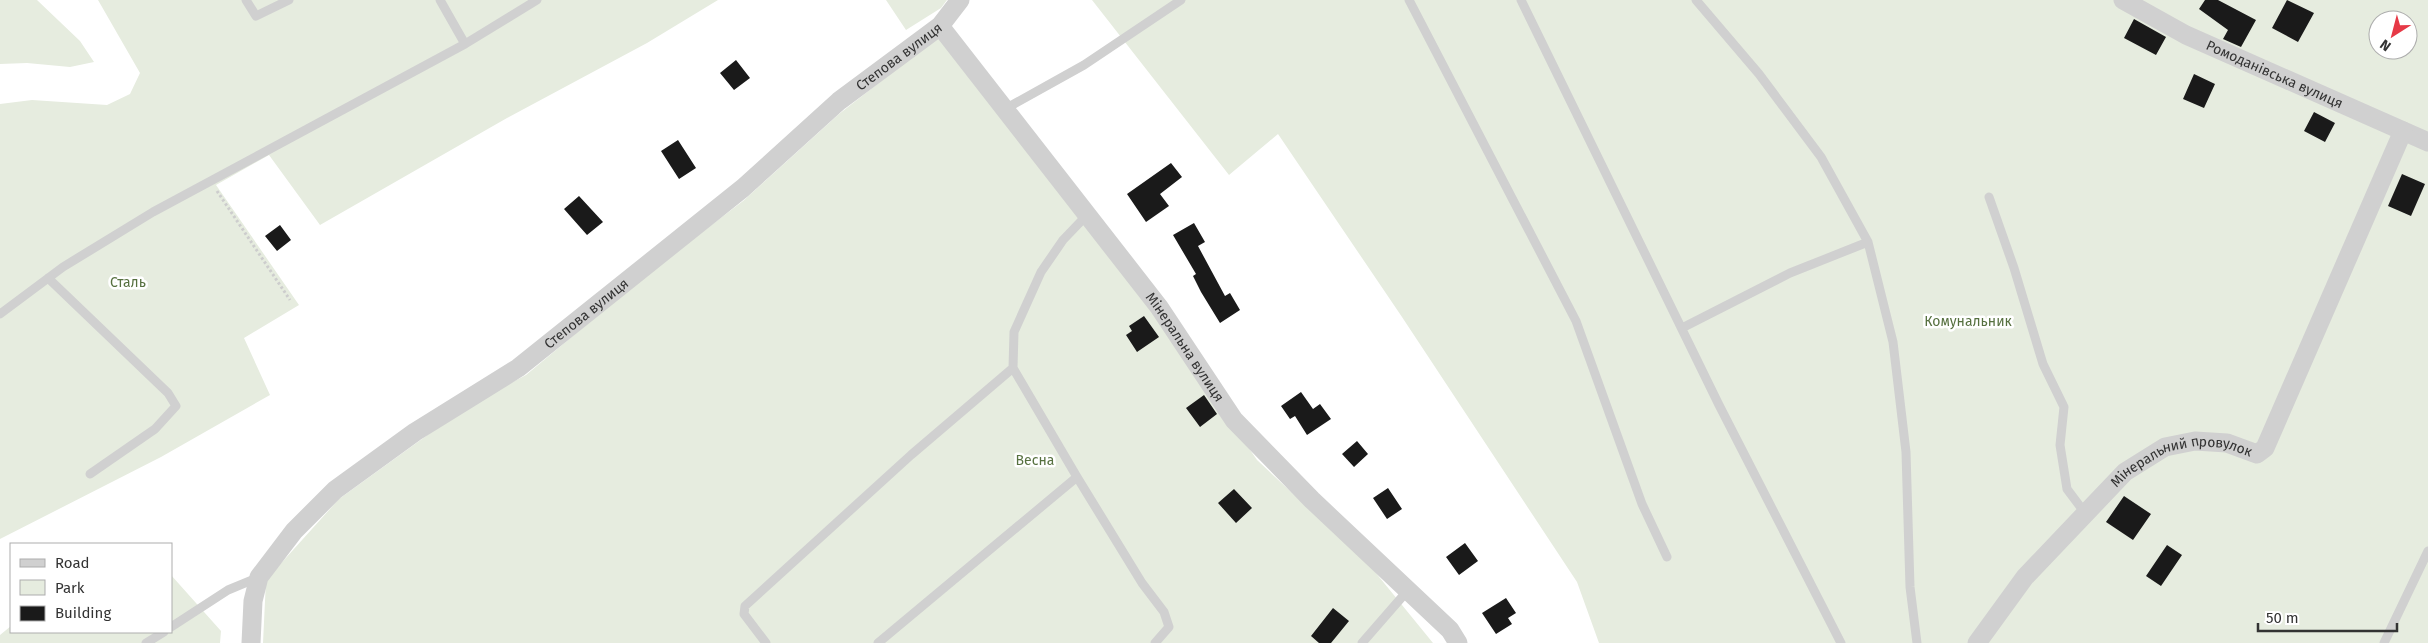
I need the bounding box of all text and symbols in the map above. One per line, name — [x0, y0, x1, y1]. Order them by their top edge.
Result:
north arrow — [2368, 10, 2418, 60]
street label: Степова вулиця — [853, 19, 946, 94]
text: N — [2377, 36, 2394, 55]
street label: Ромоданівська вулиця — [2203, 37, 2346, 112]
park label: Сталь — [110, 274, 146, 291]
street label: Степова вулиця — [541, 275, 632, 353]
street label: Мінеральна вулиця — [1142, 289, 1228, 405]
park label: Комунальник — [1924, 313, 2013, 330]
street label: Мінеральний провулок — [2107, 432, 2255, 491]
park label: Весна — [1016, 452, 1054, 469]
legend — [10, 543, 172, 633]
text: Road — [55, 554, 90, 572]
text: Park — [55, 579, 85, 597]
scale bar — [2258, 600, 2397, 632]
text: Building — [55, 604, 111, 622]
text: 50 m — [2266, 609, 2299, 627]

